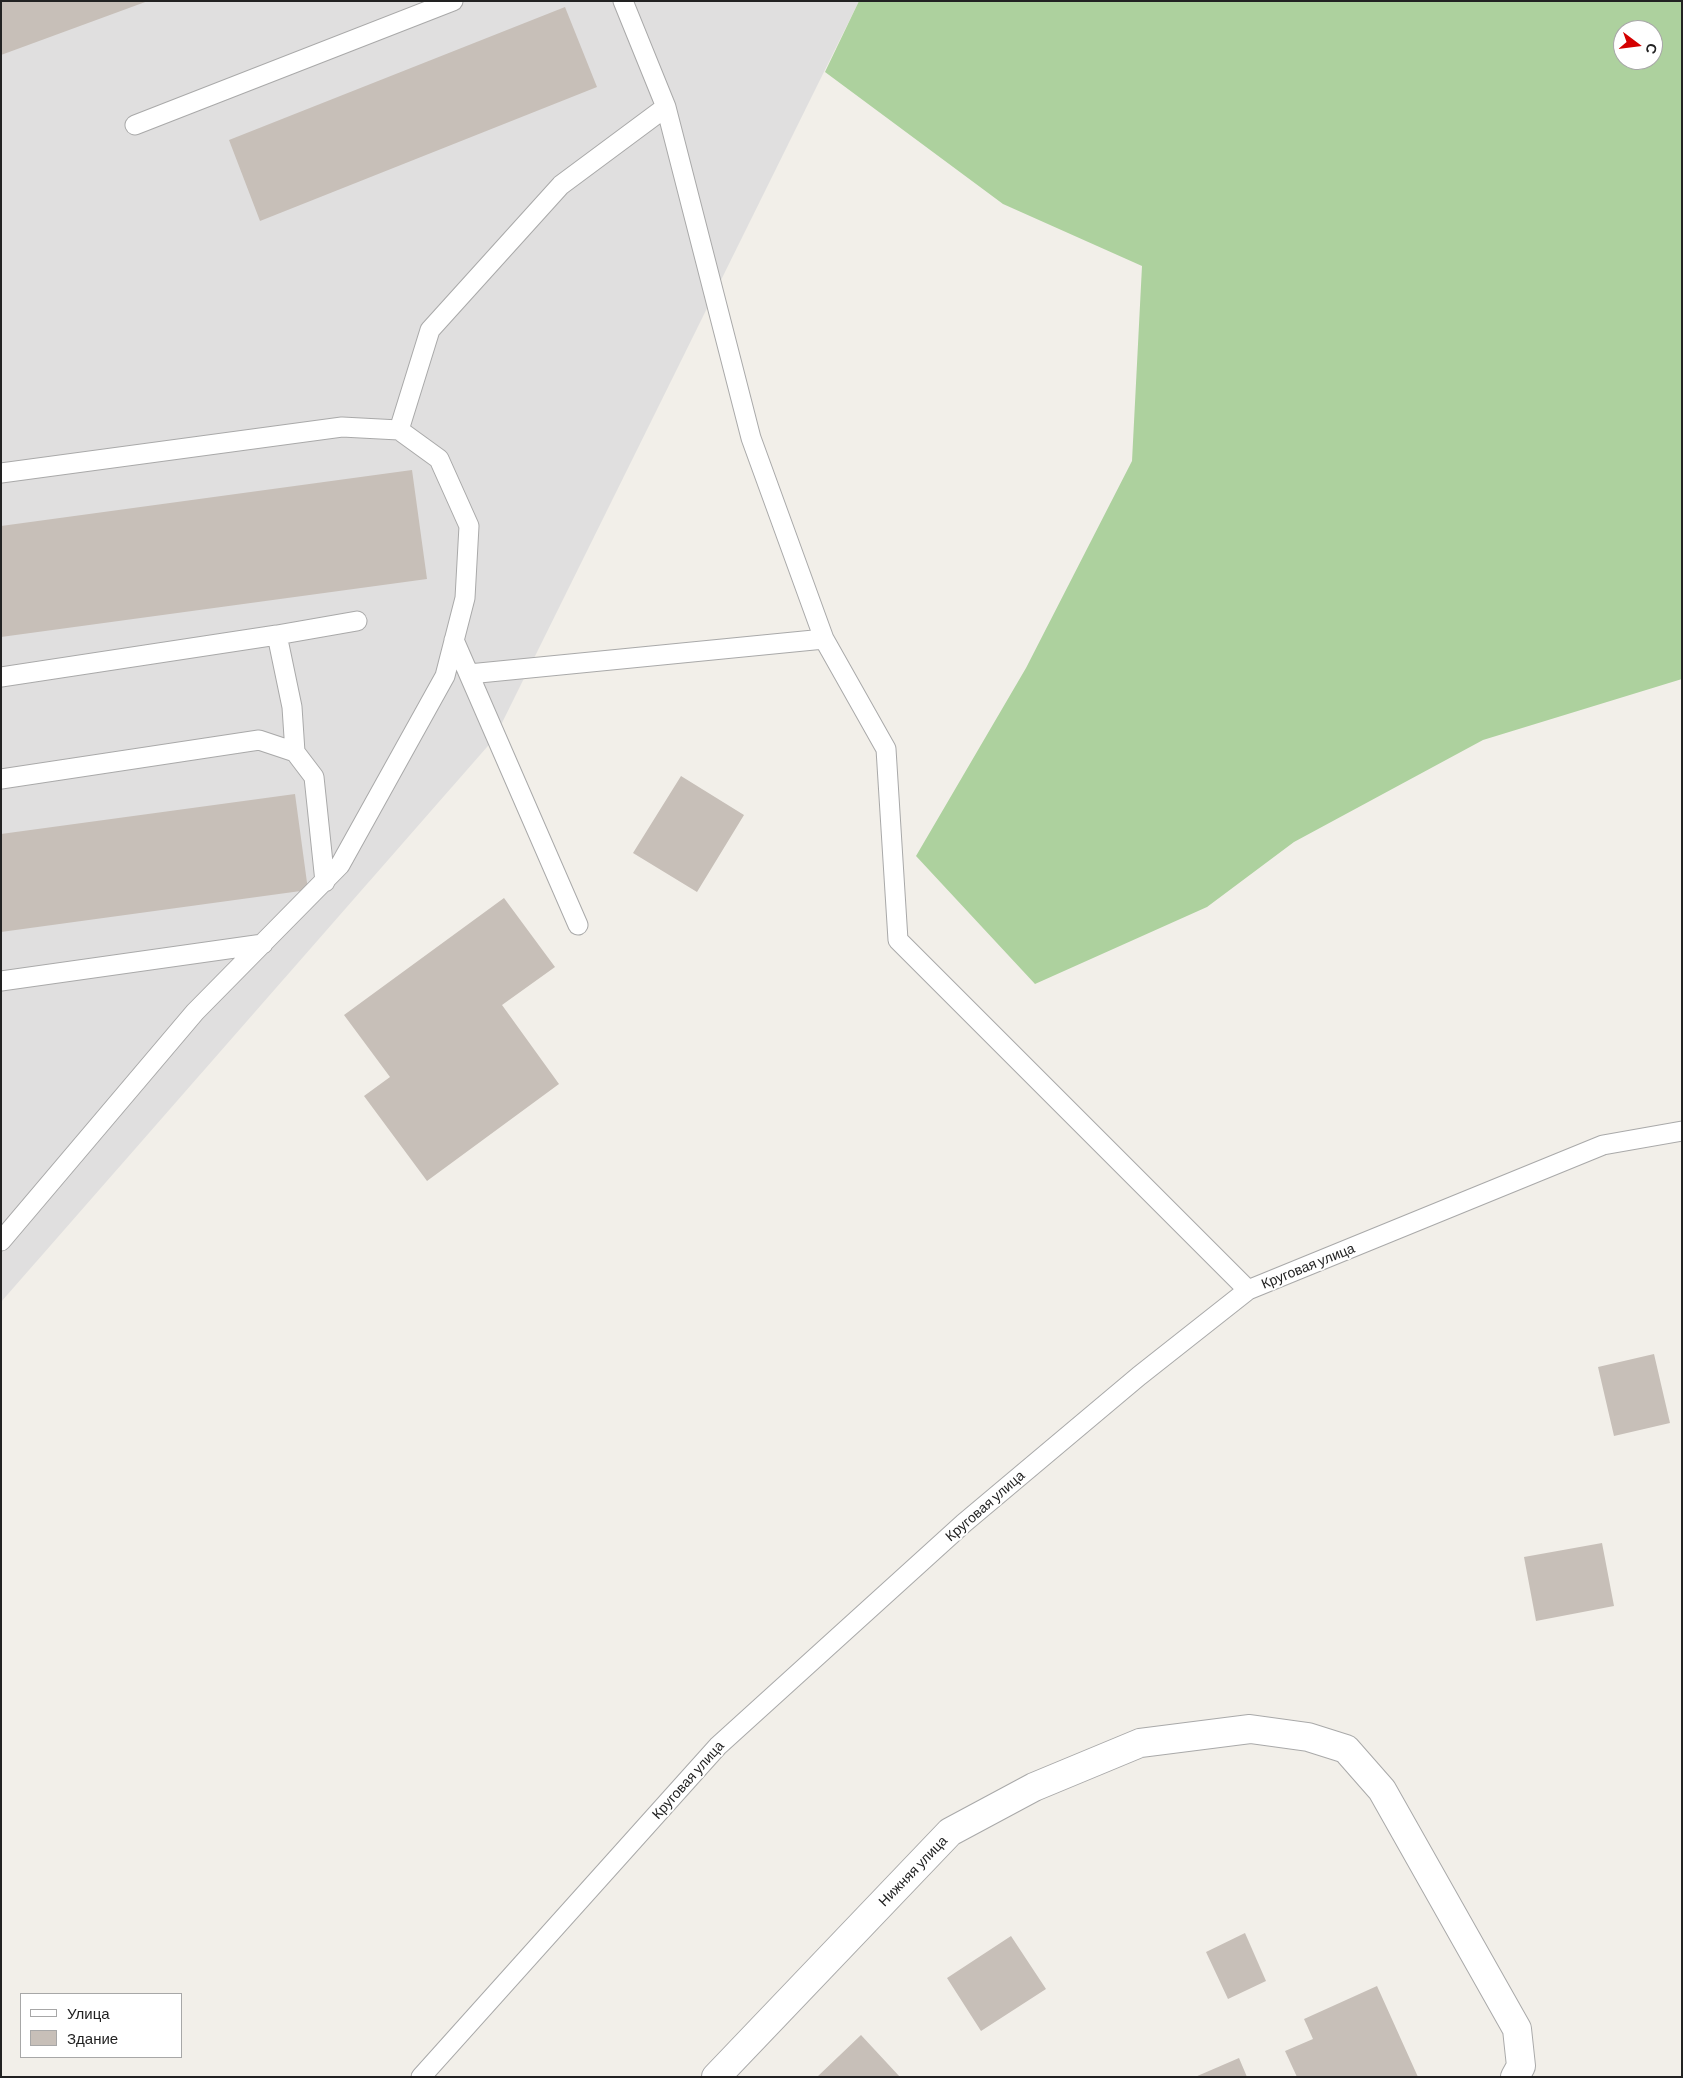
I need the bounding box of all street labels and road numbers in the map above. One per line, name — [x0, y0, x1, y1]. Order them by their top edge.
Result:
street label: Круговая улица — [1259, 1240, 1357, 1292]
street label: Круговая улица — [942, 1467, 1028, 1545]
street label: Круговая улица — [649, 1737, 727, 1823]
street label: Нижняя улица — [875, 1832, 951, 1910]

